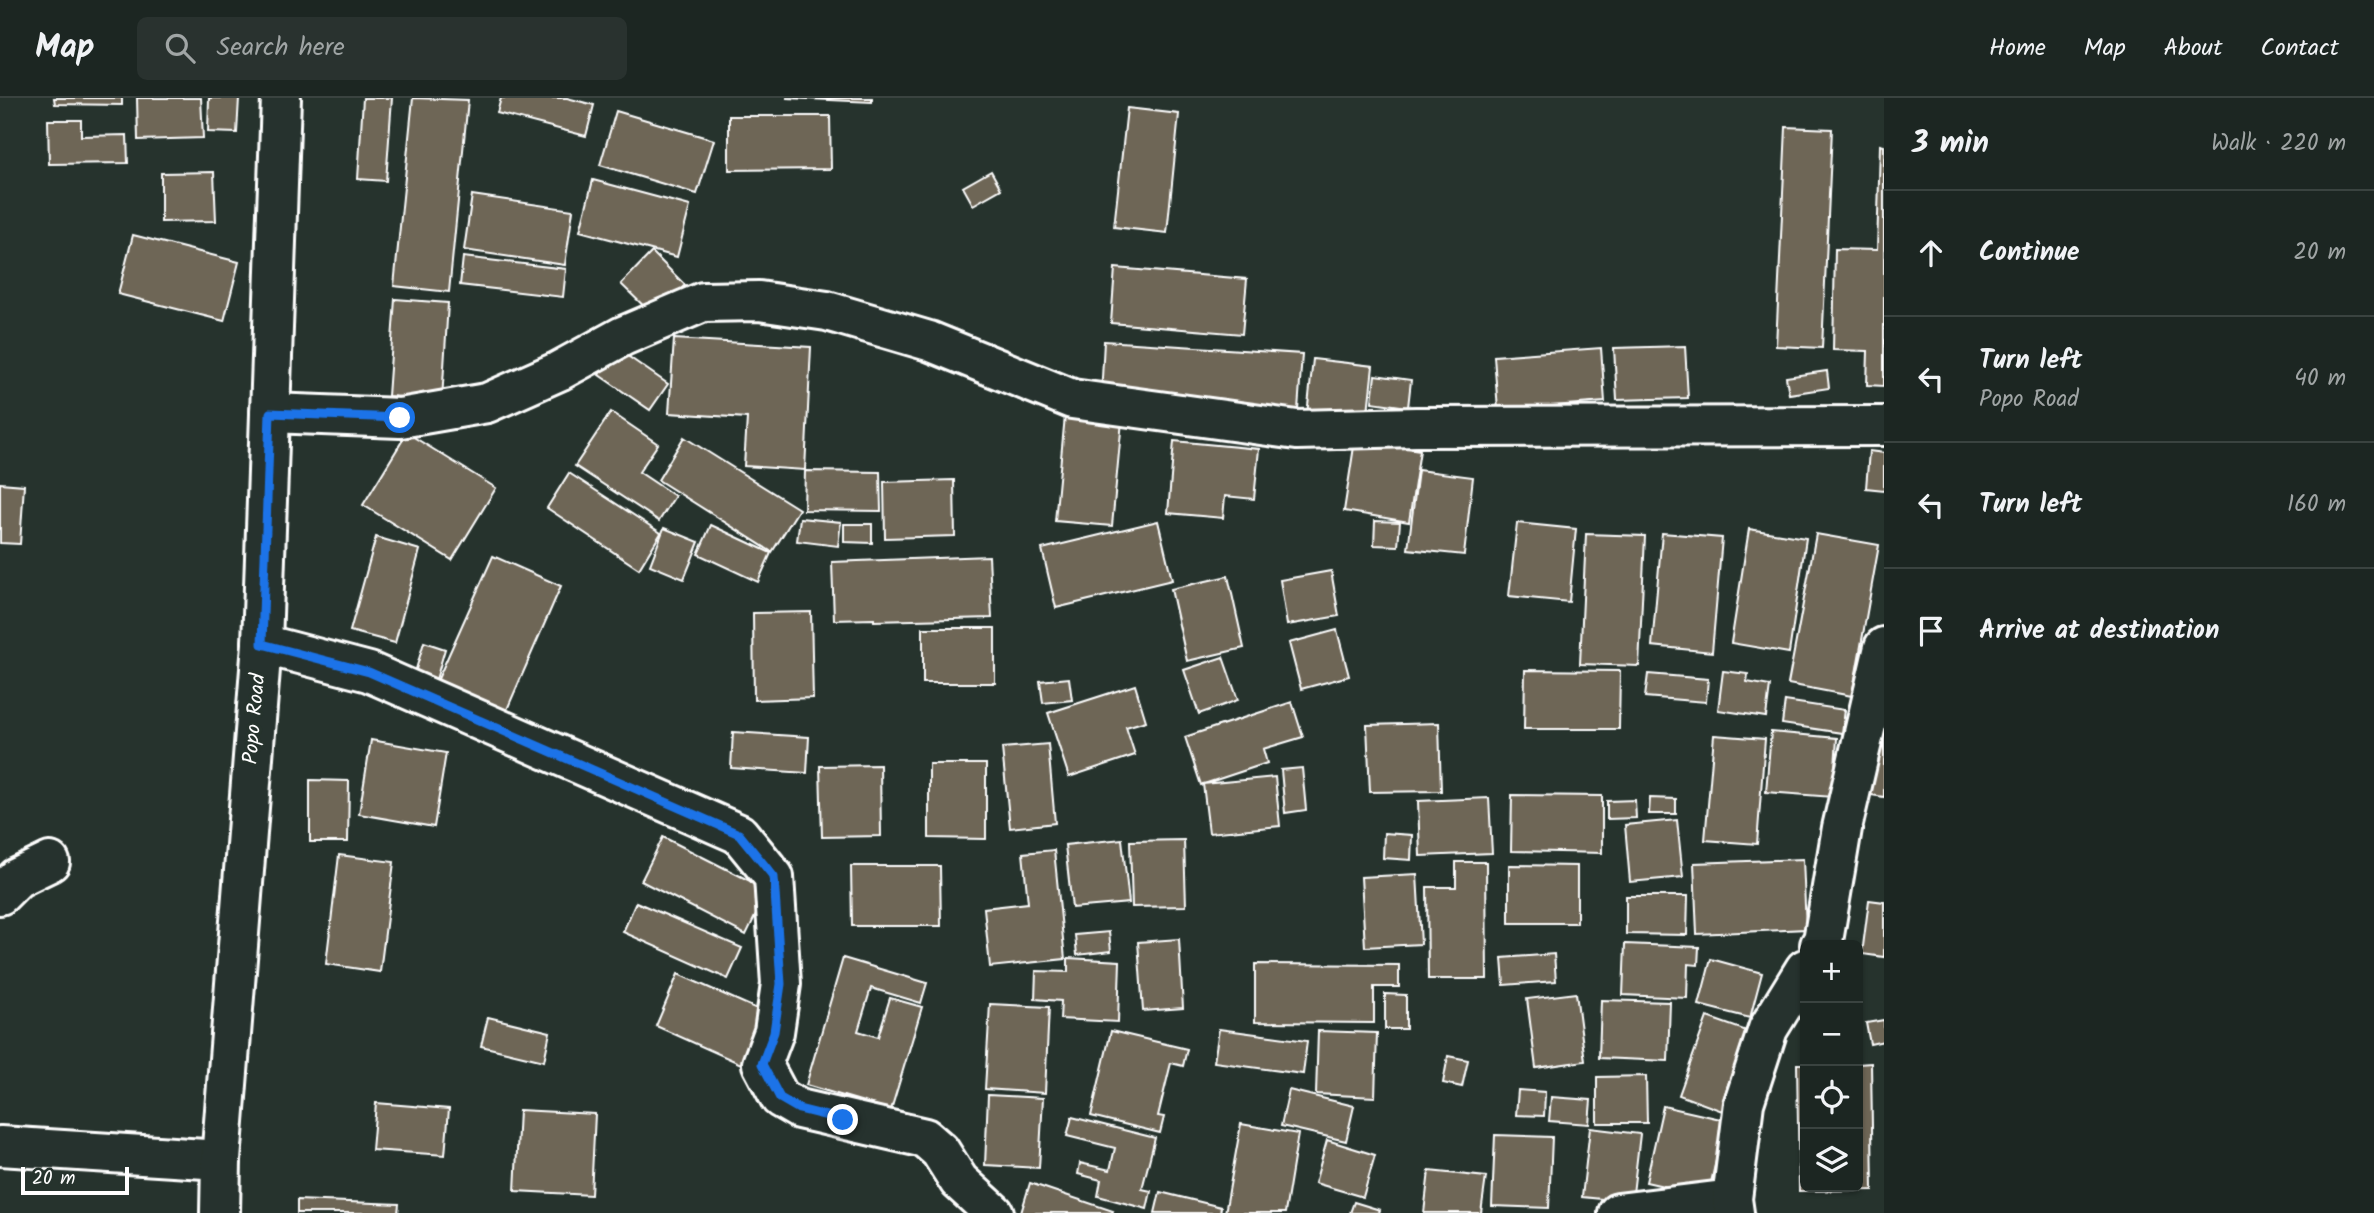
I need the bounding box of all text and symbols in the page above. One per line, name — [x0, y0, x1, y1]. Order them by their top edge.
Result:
search box — [137, 17, 627, 80]
text: Map — [35, 22, 95, 75]
text: Search here — [217, 27, 345, 69]
icon: search — [161, 29, 199, 67]
text: Home — [1989, 29, 2046, 68]
text: Map — [2084, 29, 2126, 68]
text: About — [2164, 29, 2222, 68]
text: Contact — [2260, 29, 2339, 68]
text: 3 min — [1912, 120, 1989, 168]
text: Walk · 220 m — [2211, 126, 2346, 162]
text: Continue — [1979, 232, 2080, 274]
icon: ahead — [1912, 234, 1950, 272]
text: 20 m — [2294, 235, 2346, 271]
text: Turn left — [1979, 340, 2082, 382]
icon: left — [1912, 360, 1950, 398]
text: 40 m — [2294, 361, 2346, 397]
text: Popo Road — [1979, 382, 2079, 418]
route start — [384, 402, 415, 433]
text: Turn left — [1979, 484, 2082, 526]
icon: left — [1912, 486, 1950, 524]
text: 160 m — [2287, 487, 2346, 523]
text: Arrive at destination — [1979, 610, 2219, 652]
icon: arrive — [1912, 612, 1950, 650]
street label: Popo Road — [235, 672, 275, 766]
map controls — [1800, 940, 1863, 1192]
button: + — [1800, 940, 1863, 1003]
button: − — [1800, 1003, 1863, 1066]
button: locate — [1800, 1066, 1863, 1129]
route end — [827, 1104, 858, 1135]
button: layers — [1800, 1129, 1863, 1192]
scale bar — [21, 1164, 130, 1196]
text: 20 m — [32, 1164, 75, 1194]

